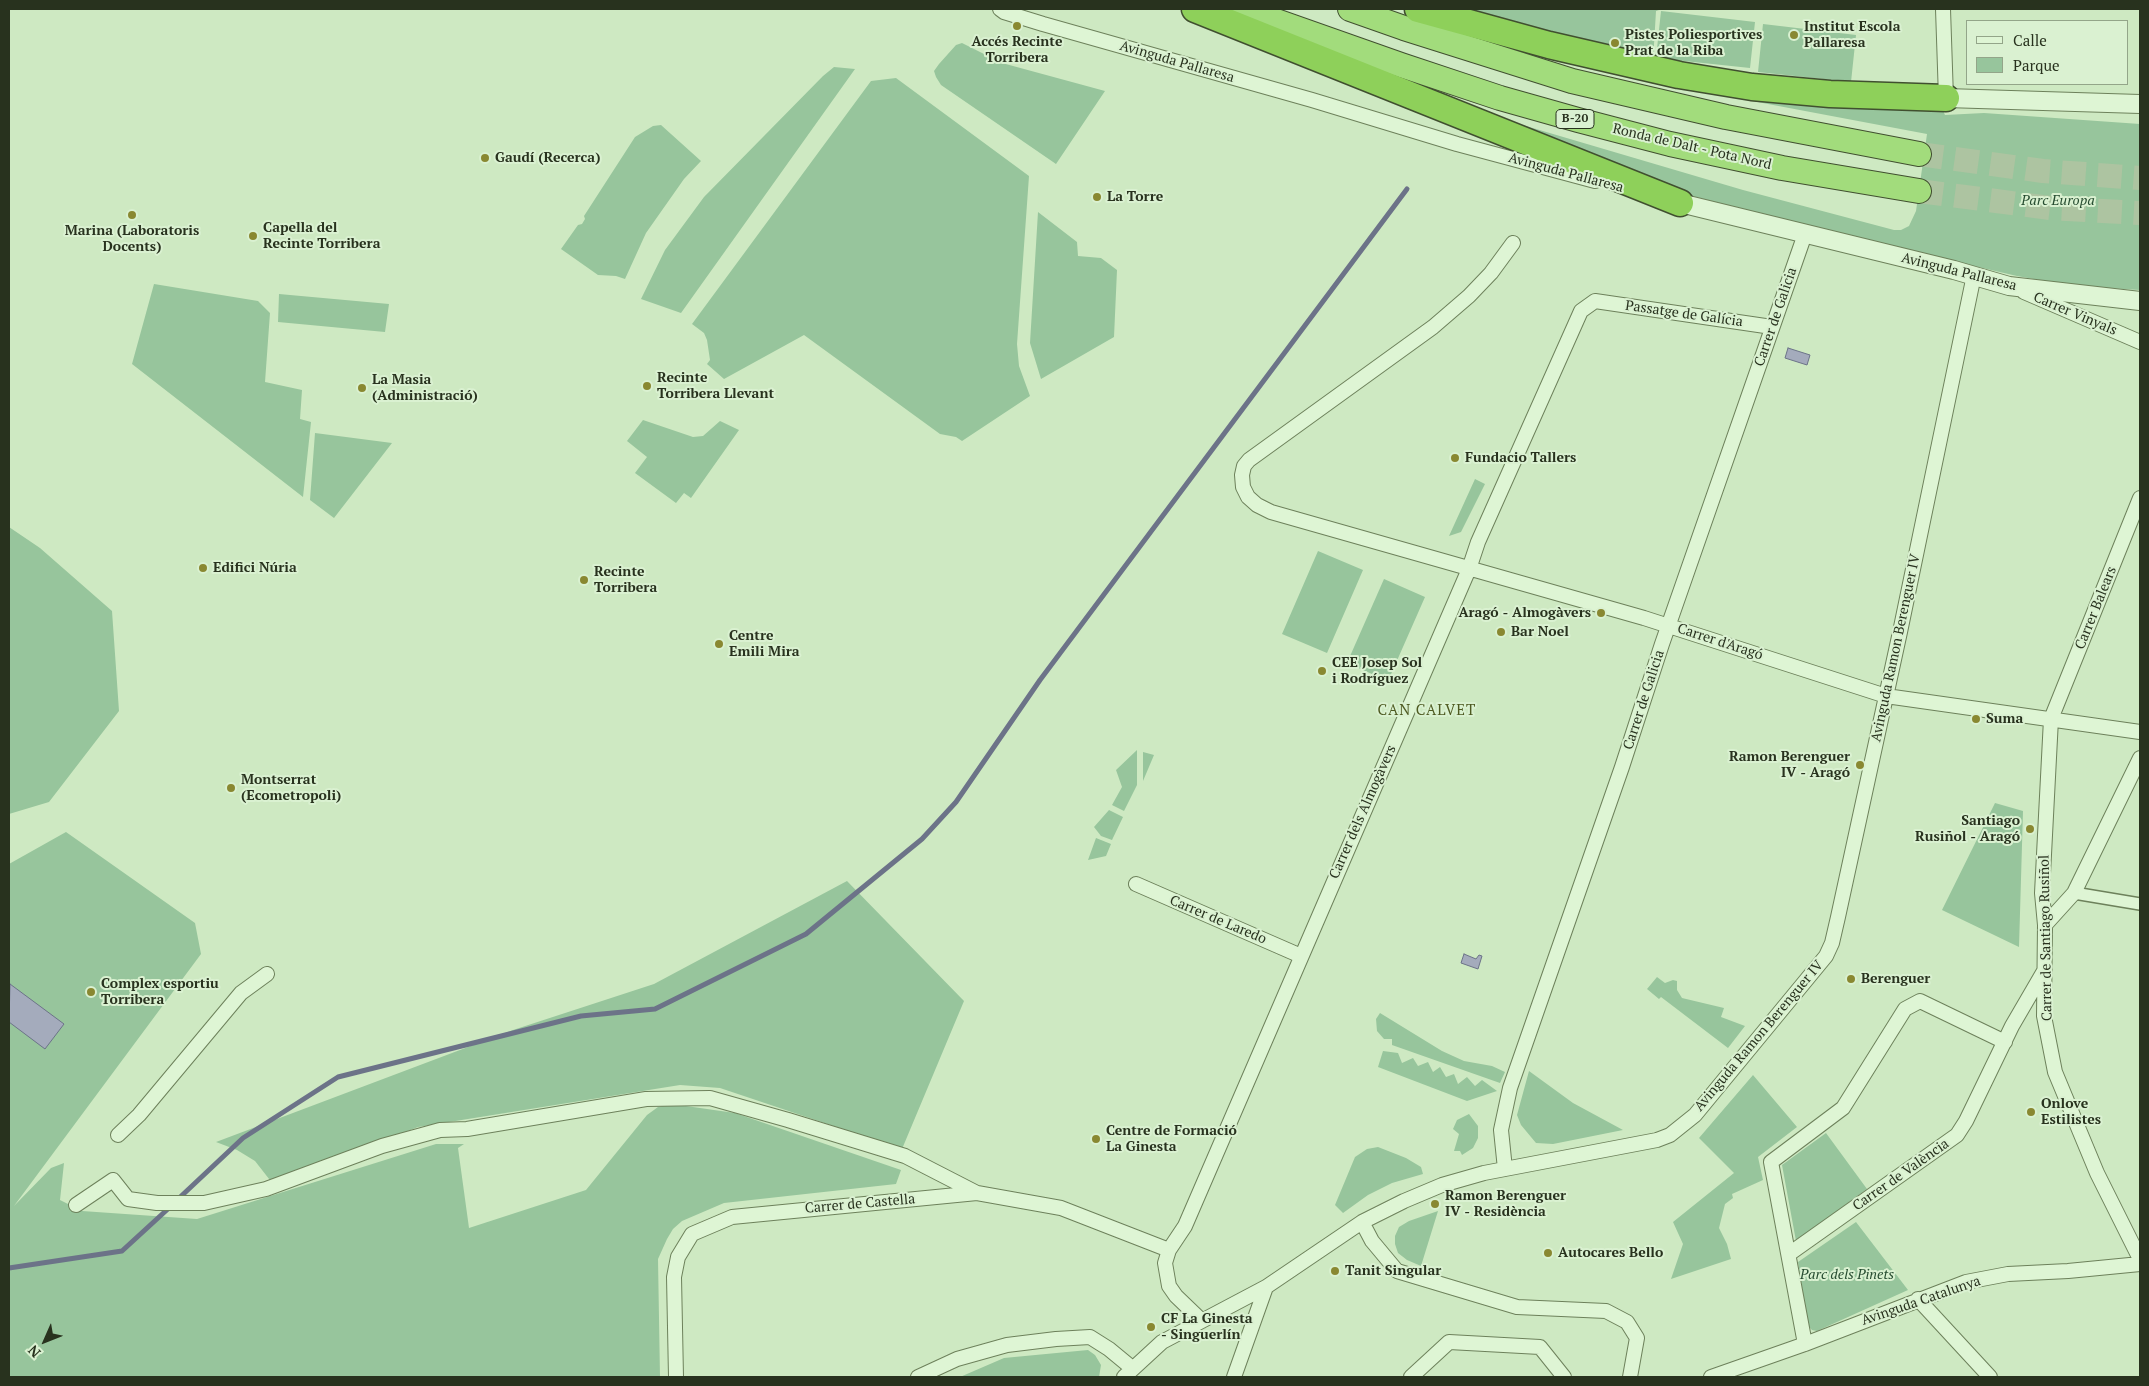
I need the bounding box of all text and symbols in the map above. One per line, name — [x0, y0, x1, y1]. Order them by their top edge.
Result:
place label: Institut Escola Pallaresa — [1804, 19, 1901, 52]
marker: Accés Recinte Torribera — [1011, 20, 1023, 32]
legend — [1966, 20, 2129, 85]
place label: Pistes Poliesportives Prat de la Riba — [1625, 27, 1762, 59]
marker: Institut Escola Pallaresa — [1788, 29, 1800, 41]
text: Calle — [2013, 30, 2047, 50]
place label: Accés Recinte Torribera — [972, 34, 1062, 66]
marker: Pistes Poliesportives Prat de la Riba — [1609, 37, 1621, 49]
street label: Avinguda Pallaresa — [1118, 38, 1236, 86]
text: Parque — [2013, 55, 2060, 75]
road number: B-20 — [1556, 110, 1594, 128]
street label: Ronda de Dalt - Pota Nord — [1611, 121, 1773, 173]
place label: Gaudí (Recerca) — [495, 150, 600, 166]
street label: Avinguda Pallaresa — [1507, 150, 1625, 196]
marker: Gaudí (Recerca) — [479, 152, 491, 164]
place label: La Torre — [1107, 189, 1163, 205]
marker: La Torre — [1091, 191, 1103, 203]
park label: Parc Europa — [2021, 193, 2095, 209]
marker: Marina (Laboratoris Docents) — [126, 209, 138, 221]
place label: Capella del Recinte Torribera — [263, 220, 380, 252]
place label: Marina (Laboratoris Docents) — [65, 223, 199, 256]
marker: Capella del Recinte Torribera — [247, 230, 259, 242]
street label: Avinguda Pallaresa — [1900, 250, 2018, 294]
street label: Carrer de Galicia — [1751, 265, 1801, 369]
street label: Carrer Vinyals — [2031, 289, 2119, 339]
street label: Passatge de Galícia — [1624, 297, 1744, 331]
place label: Recinte Torribera Llevant — [657, 370, 774, 402]
place label: La Masia (Administració) — [372, 372, 478, 404]
marker: Recinte Torribera Llevant — [641, 380, 653, 392]
marker: La Masia (Administració) — [356, 382, 368, 394]
place label: Fundacio Tallers — [1465, 450, 1576, 466]
marker: Fundacio Tallers — [1449, 452, 1461, 464]
street label: Avinguda Ramon Berenguer IV — [1868, 553, 1924, 743]
place label: Edifici Núria — [213, 560, 297, 576]
marker: Edifici Núria — [197, 562, 209, 574]
place label: Recinte Torribera — [594, 564, 657, 596]
street label: Carrer Balears — [2072, 564, 2120, 652]
marker: Recinte Torribera — [578, 574, 590, 586]
place label: Aragó - Almogàvers — [1458, 605, 1591, 621]
marker: Aragó - Almogàvers — [1595, 607, 1607, 619]
street label: Carrer d'Aragó — [1675, 620, 1765, 664]
place label: Bar Noel — [1511, 624, 1569, 640]
marker: Bar Noel — [1495, 626, 1507, 638]
place label: Centre Emili Mira — [729, 628, 800, 660]
marker: Centre Emili Mira — [713, 638, 725, 650]
street label: Carrer de Galicia — [1620, 648, 1668, 752]
place label: CEE Josep Sol i Rodríguez — [1332, 655, 1422, 688]
marker: CEE Josep Sol i Rodríguez — [1316, 665, 1328, 677]
district label: CAN CALVET — [1376, 702, 1478, 720]
place label: Suma — [1986, 711, 2023, 727]
marker: Suma — [1970, 713, 1982, 725]
street label: Carrer dels Almogàvers — [1326, 743, 1400, 881]
place label: Ramon Berenguer IV - Aragó — [1729, 749, 1850, 782]
marker: Ramon Berenguer IV - Aragó — [1854, 759, 1866, 771]
place label: Montserrat (Ecometropoli) — [241, 772, 341, 804]
marker: Montserrat (Ecometropoli) — [225, 782, 237, 794]
place label: Santiago Rusiñol - Aragó — [1915, 813, 2020, 846]
marker: Santiago Rusiñol - Aragó — [2024, 823, 2036, 835]
street label: Carrer de Santiago Rusiñol — [2036, 855, 2056, 1021]
street label: Carrer de Laredo — [1167, 892, 1269, 948]
street label: Avinguda Ramon Berenguer IV — [1691, 957, 1827, 1115]
place label: Berenguer — [1861, 971, 1930, 987]
marker: Berenguer — [1845, 973, 1857, 985]
place label: Complex esportiu Torribera — [101, 976, 219, 1009]
marker: Complex esportiu Torribera — [85, 986, 97, 998]
place label: Onlove Estilistes — [2041, 1096, 2101, 1128]
marker: Onlove Estilistes — [2025, 1106, 2037, 1118]
place label: Centre de Formació La Ginesta — [1106, 1123, 1237, 1156]
marker: Centre de Formació La Ginesta — [1090, 1133, 1102, 1145]
street label: Carrer de València — [1850, 1135, 1952, 1215]
place label: Ramon Berenguer IV - Residència — [1445, 1188, 1566, 1220]
street label: Carrer de Castella — [804, 1191, 916, 1217]
marker: Ramon Berenguer IV - Residència — [1429, 1198, 1441, 1210]
place label: Autocares Bello — [1558, 1245, 1663, 1261]
marker: Autocares Bello — [1542, 1247, 1554, 1259]
place label: Tanit Singular — [1345, 1263, 1441, 1279]
marker: Tanit Singular — [1329, 1265, 1341, 1277]
park label: Parc dels Pinets — [1800, 1267, 1894, 1283]
street label: Avinguda Catalunya — [1859, 1273, 1983, 1329]
place label: CF La Ginesta - Singuerlín — [1161, 1311, 1253, 1344]
north arrow — [20, 1316, 70, 1366]
marker: CF La Ginesta - Singuerlín — [1145, 1321, 1157, 1333]
text: N — [23, 1341, 44, 1362]

